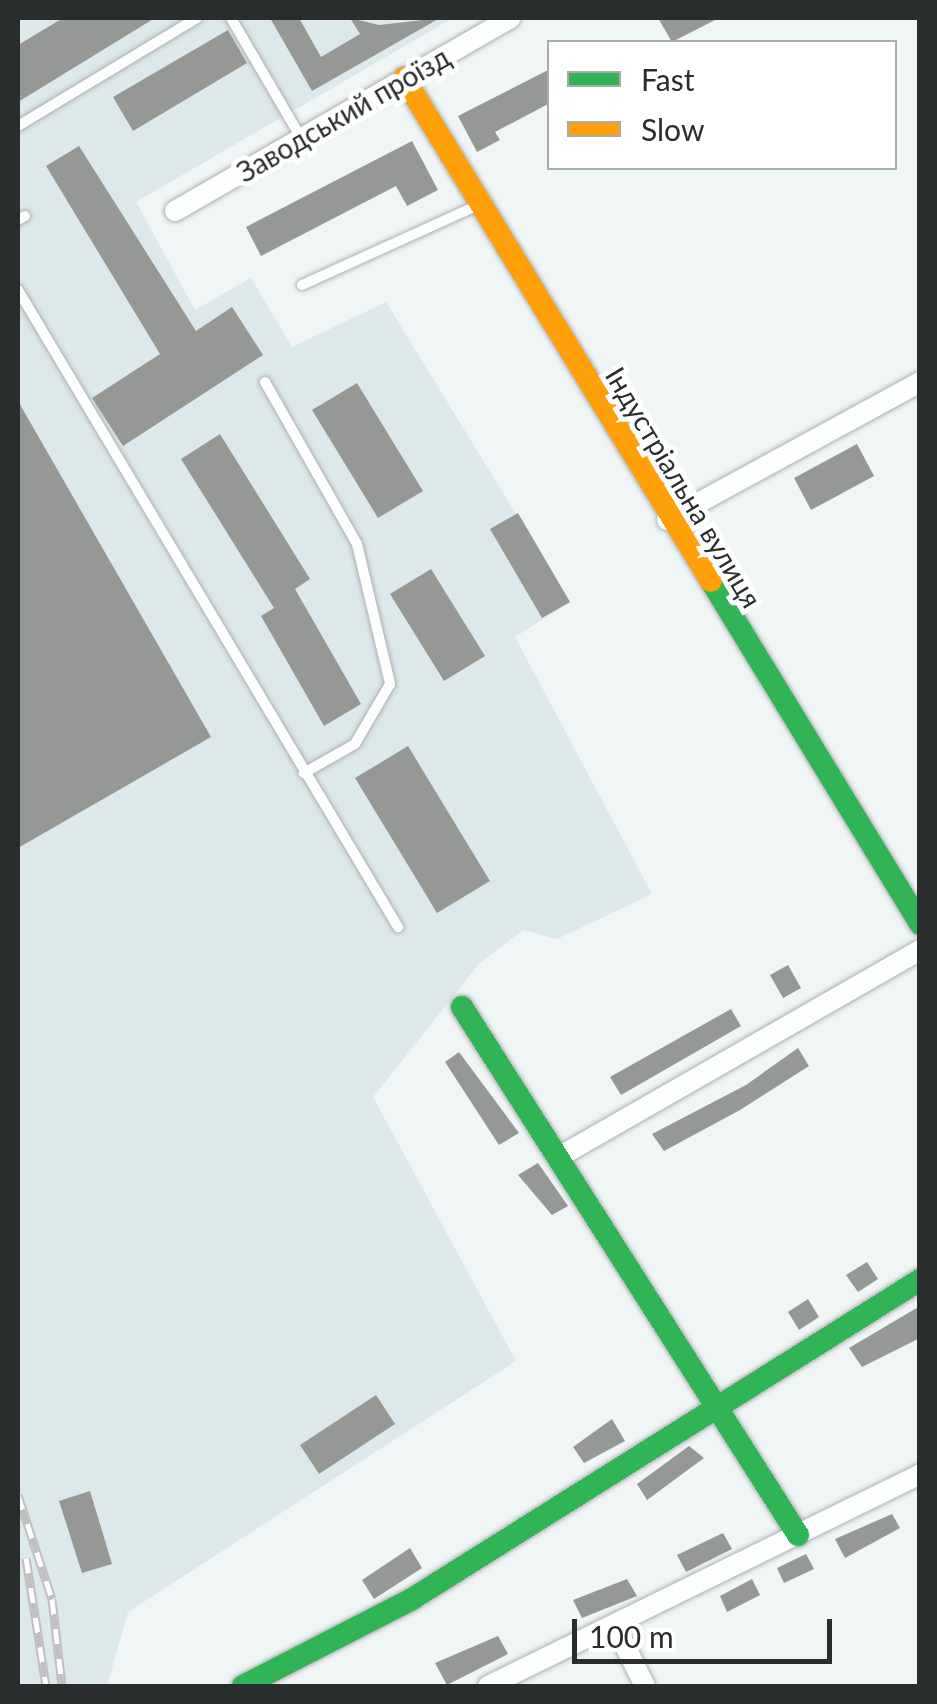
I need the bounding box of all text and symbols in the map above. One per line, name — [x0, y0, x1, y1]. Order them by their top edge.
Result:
street label: Заводський проїзд — [230, 39, 456, 189]
legend — [547, 40, 897, 170]
text: Fast — [641, 61, 695, 97]
text: Slow — [641, 111, 704, 147]
street label: Індустріальна вулиця — [599, 361, 769, 613]
scale bar — [577, 1599, 837, 1661]
text: 100 m — [589, 1618, 674, 1654]

